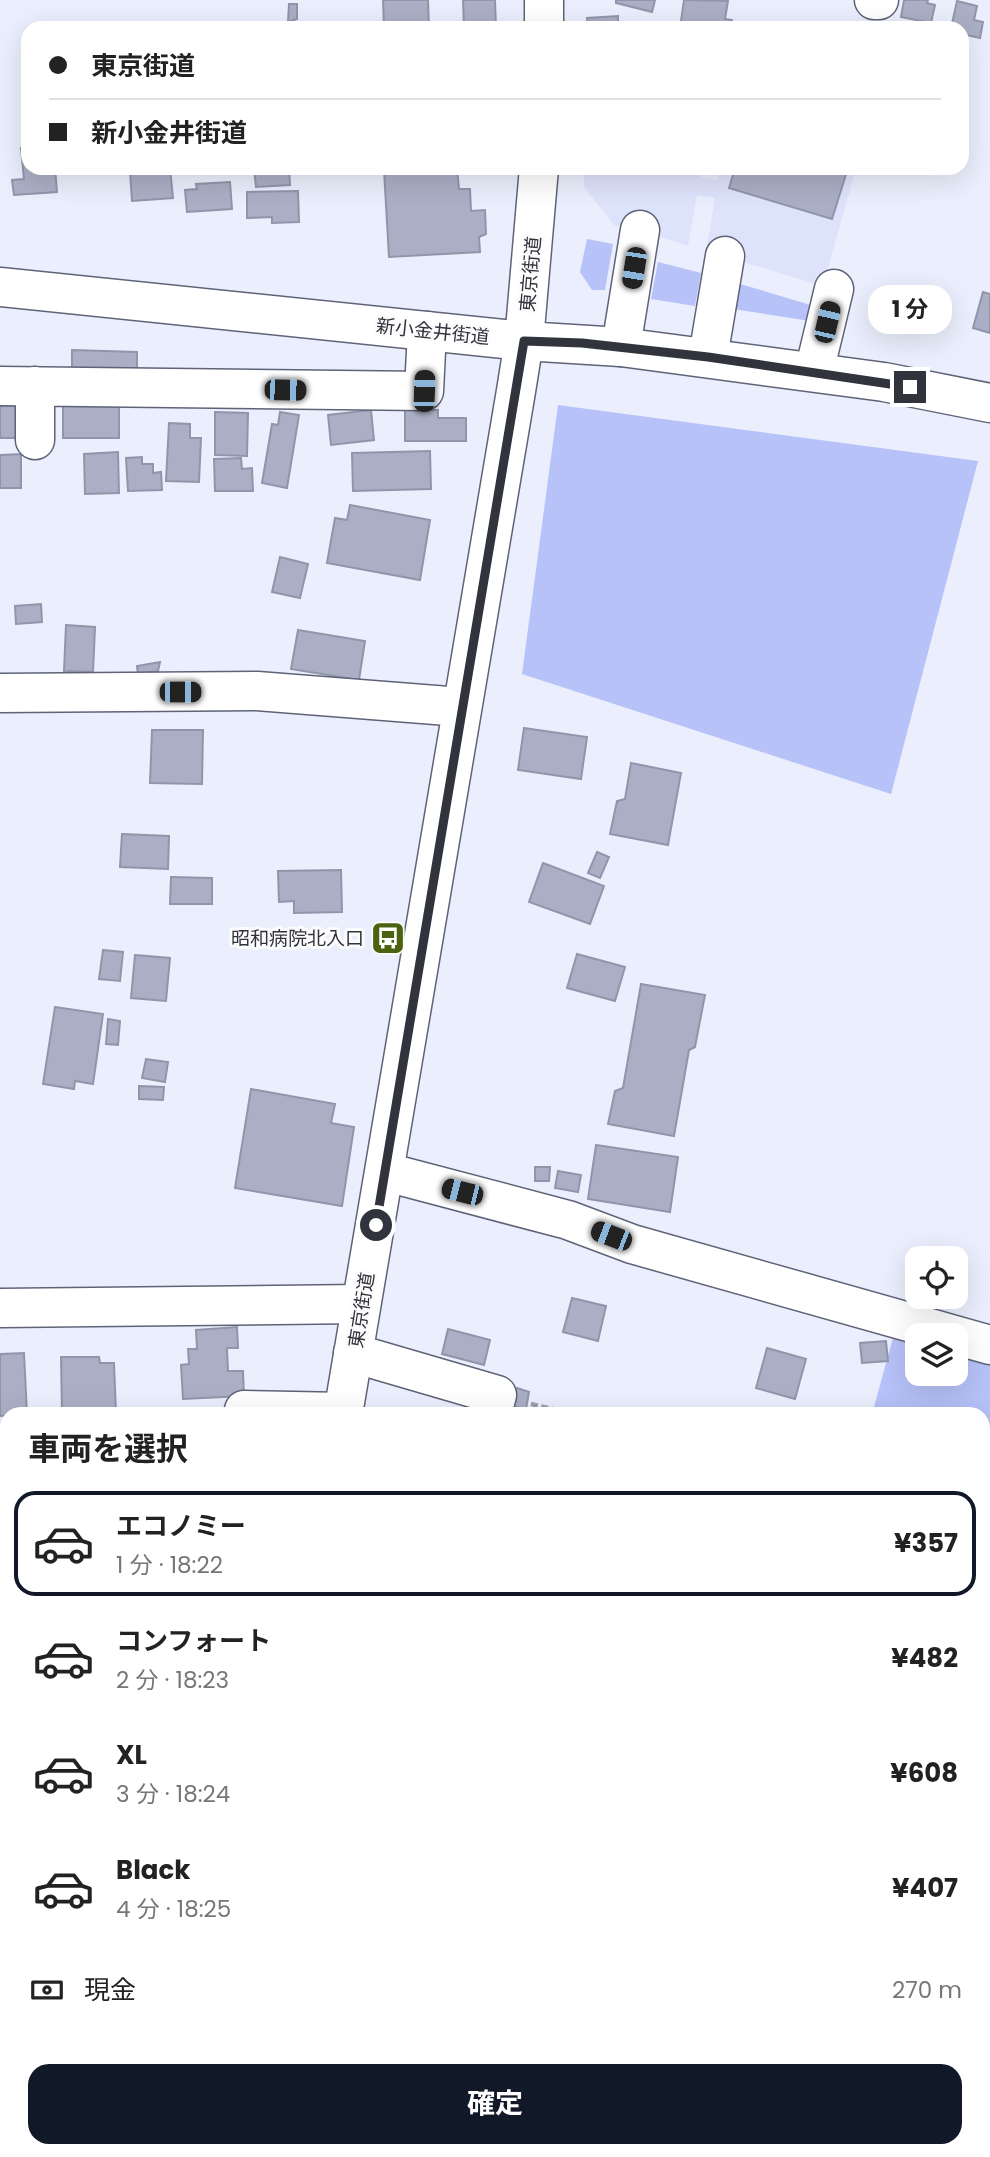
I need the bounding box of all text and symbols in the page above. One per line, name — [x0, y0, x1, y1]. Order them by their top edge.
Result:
text: 東京街道 — [91, 48, 195, 84]
text: 新小金井街道 — [91, 115, 247, 151]
street label: 東京街道 — [514, 235, 547, 313]
car — [621, 246, 648, 290]
callout: 1 分 — [868, 286, 952, 334]
text: 1 分 — [892, 293, 928, 325]
car — [813, 299, 842, 345]
street label: 新小金井街道 — [375, 312, 491, 351]
car — [413, 370, 436, 412]
route end — [894, 371, 926, 403]
car — [264, 379, 307, 401]
car — [160, 682, 202, 703]
bus stop icon: 昭和病院北入口 — [369, 919, 407, 957]
place label: 昭和病院北入口 — [231, 925, 364, 952]
car — [440, 1177, 485, 1207]
route start — [360, 1209, 392, 1241]
car — [588, 1219, 635, 1253]
map controls — [905, 1246, 968, 1386]
button: locate — [905, 1246, 968, 1309]
street label: 東京街道 — [342, 1270, 381, 1350]
button: layers — [905, 1323, 968, 1386]
text: 車両を選択 — [28, 1426, 188, 1471]
text: エコノミー — [116, 1508, 246, 1544]
icon: car — [32, 1512, 95, 1575]
text: ¥357 — [894, 1525, 958, 1561]
text: 1 分 · 18:22 — [116, 1549, 223, 1581]
text: コンフォート — [116, 1623, 271, 1659]
icon: car — [32, 1627, 95, 1690]
text: ¥482 — [891, 1640, 958, 1676]
text: 2 分 · 18:23 — [116, 1664, 229, 1696]
text: XL — [116, 1737, 147, 1773]
icon: car — [32, 1742, 95, 1805]
text: ¥608 — [890, 1755, 958, 1791]
text: 3 分 · 18:24 — [116, 1778, 230, 1810]
text: Black — [116, 1852, 190, 1888]
icon: car — [32, 1857, 95, 1920]
text: ¥407 — [892, 1870, 958, 1906]
text: 4 分 · 18:25 — [116, 1893, 231, 1925]
icon: cash — [28, 1971, 66, 2009]
text: 現金 — [84, 1972, 136, 2008]
text: 270 m — [892, 1974, 962, 2006]
button: 確定 — [28, 2064, 962, 2144]

